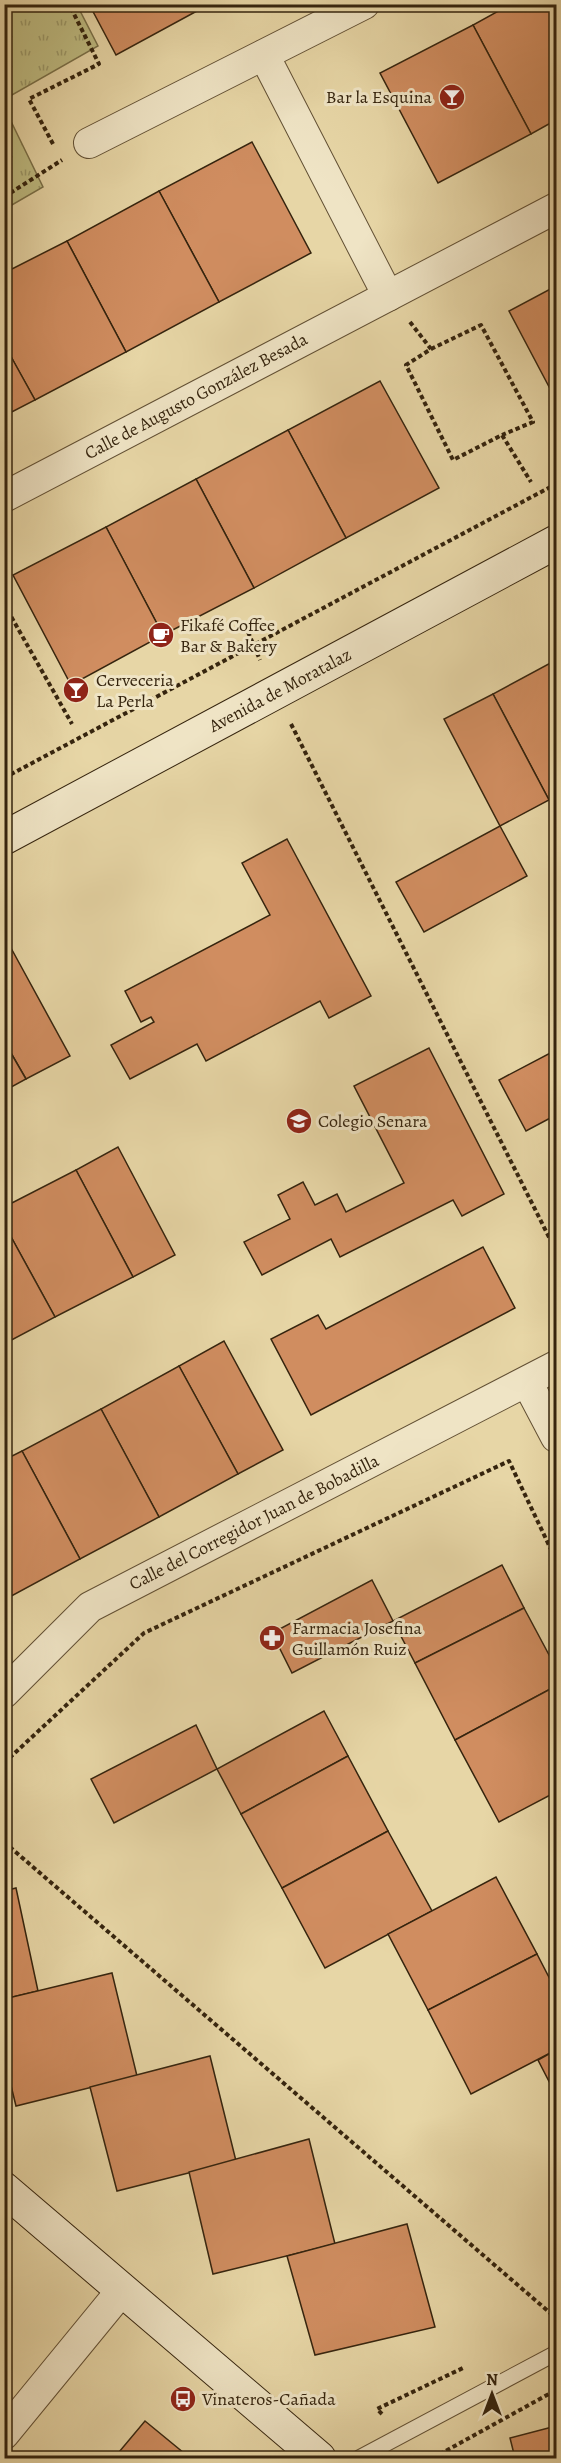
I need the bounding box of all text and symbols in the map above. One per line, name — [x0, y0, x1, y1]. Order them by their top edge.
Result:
bar icon: Bar la Esquina — [437, 82, 467, 112]
place label: Bar la Esquina — [326, 85, 433, 109]
street label: Calle de Augusto González Besada — [80, 327, 312, 465]
place label: Fikafé Coffee Bar & Bakery — [180, 613, 278, 658]
cafe icon: Fikafé Coffee Bar & Bakery — [146, 620, 176, 650]
street label: Avenida de Moratalaz — [204, 642, 355, 738]
place label: Cerveceria La Perla — [96, 668, 174, 713]
bar icon: Cerveceria La Perla — [61, 675, 91, 705]
school or university icon: Colegio Senara — [284, 1106, 314, 1136]
place label: Colegio Senara — [318, 1109, 428, 1133]
street label: Calle del Corregidor Juan de Bobadilla — [125, 1448, 384, 1596]
place label: Farmacia Josefina Guillamón Ruiz — [292, 1616, 423, 1661]
pharmacy icon: Farmacia Josefina Guillamón Ruiz — [257, 1623, 287, 1653]
north arrow — [462, 2364, 522, 2424]
text: N — [486, 2369, 498, 2391]
bus stop icon: Vinateros-Cañada — [168, 2384, 198, 2414]
place label: Vinateros-Cañada — [201, 2387, 336, 2411]

